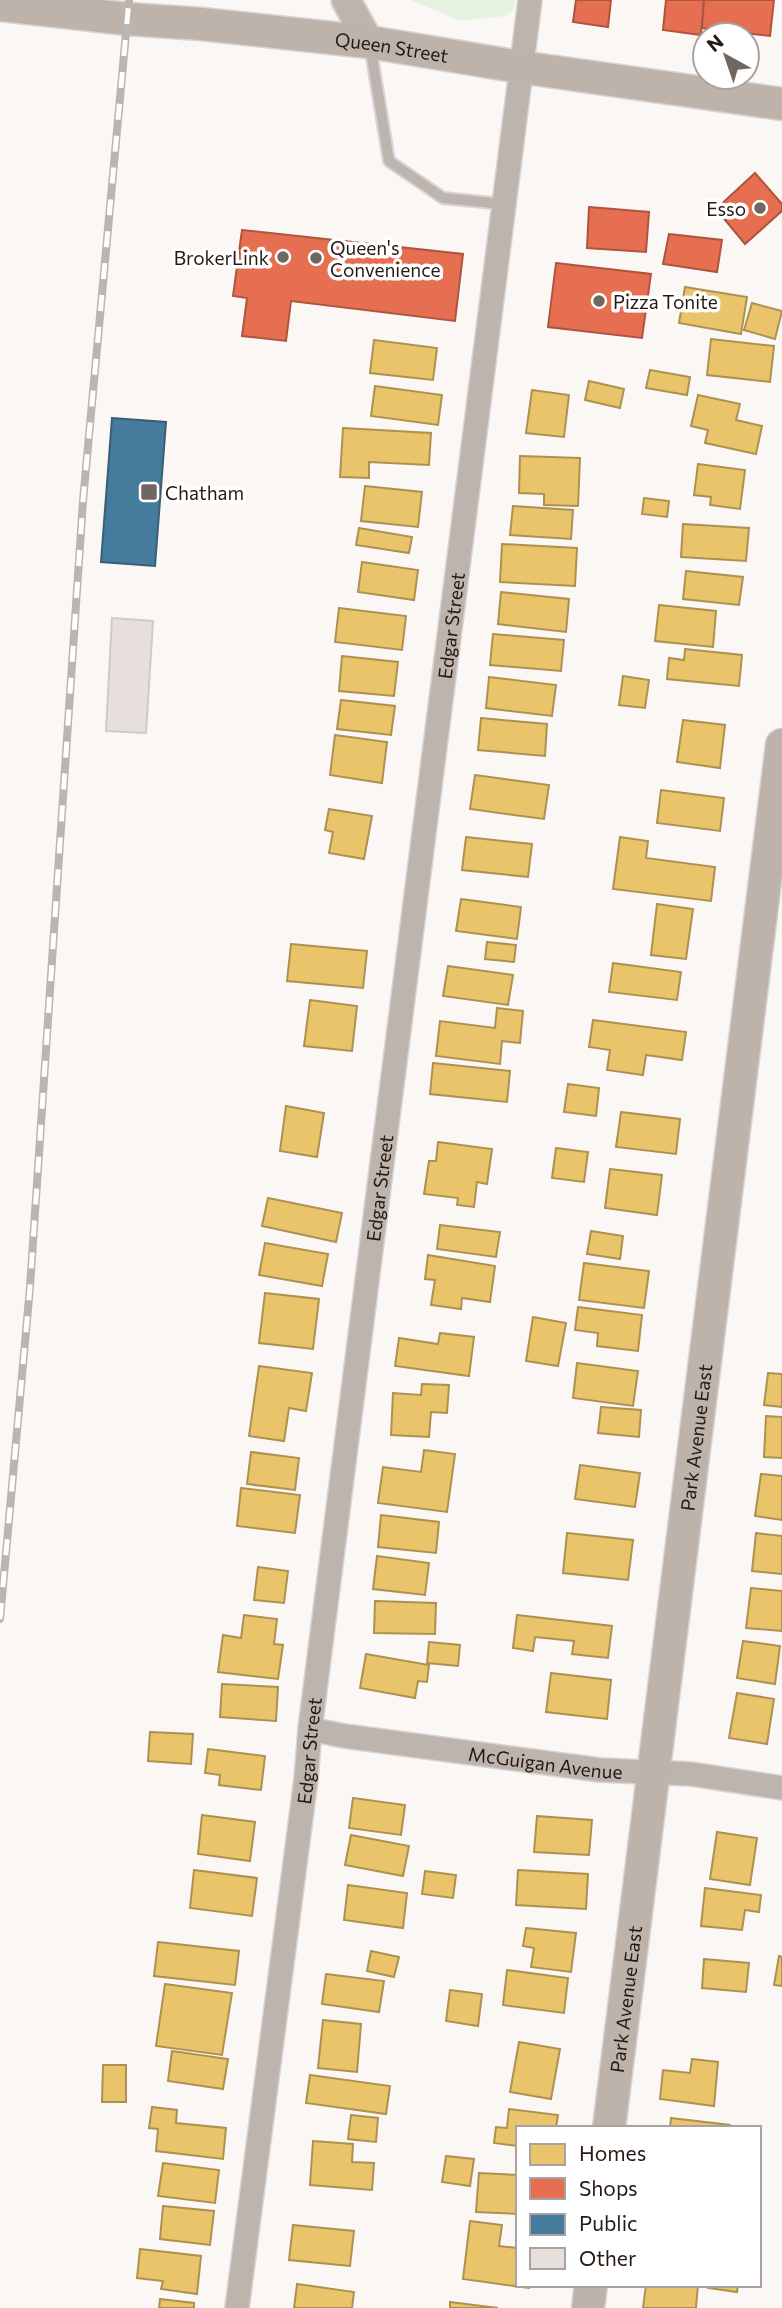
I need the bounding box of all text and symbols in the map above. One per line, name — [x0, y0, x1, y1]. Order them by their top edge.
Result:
north arrow — [691, 21, 761, 91]
street label: Queen Street — [334, 27, 450, 67]
text: N — [702, 29, 728, 56]
place label: Esso — [706, 197, 746, 220]
marker: Esso — [752, 200, 768, 216]
place label: Queen's Convenience — [330, 236, 441, 281]
place label: BrokerLink — [174, 246, 269, 269]
marker: BrokerLink — [275, 249, 291, 265]
marker: Queen's Convenience — [308, 250, 324, 266]
place label: Pizza Tonite — [613, 290, 718, 313]
marker: Pizza Tonite — [591, 293, 607, 309]
place label: Chatham — [165, 481, 244, 504]
marker: Chatham — [139, 482, 159, 502]
street label: Edgar Street — [432, 571, 469, 680]
street label: Edgar Street — [361, 1133, 397, 1243]
street label: Park Avenue East — [675, 1362, 716, 1512]
street label: Edgar Street — [291, 1696, 325, 1805]
street label: McGuigan Avenue — [467, 1741, 623, 1782]
street label: Park Avenue East — [605, 1924, 646, 2074]
legend — [516, 2126, 761, 2287]
text: Homes — [579, 2140, 646, 2165]
text: Shops — [579, 2175, 638, 2200]
text: Public — [579, 2210, 637, 2235]
text: Other — [579, 2245, 636, 2270]

